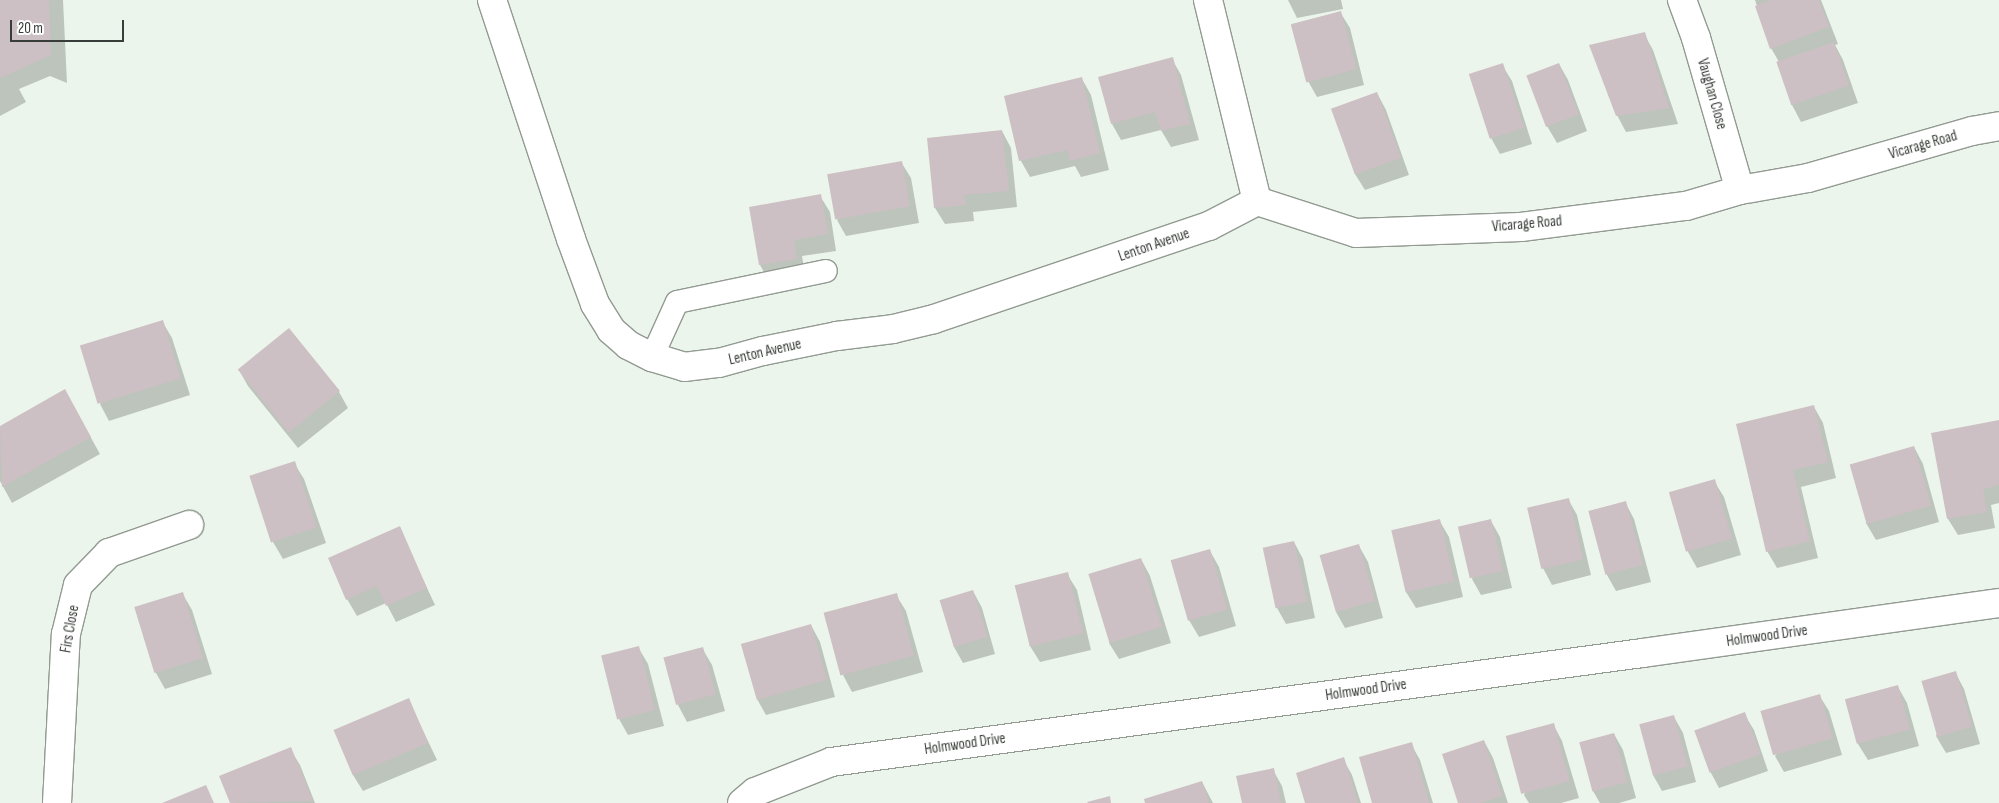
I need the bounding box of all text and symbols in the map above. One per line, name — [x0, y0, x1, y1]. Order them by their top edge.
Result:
scale bar — [12, 10, 126, 42]
text: 20 m — [18, 19, 43, 38]
street label: Vaughan Close — [1693, 56, 1731, 132]
street label: Vicarage Road — [1887, 127, 1959, 163]
street label: Vicarage Road — [1491, 212, 1563, 236]
street label: Lenton Avenue — [1116, 224, 1192, 266]
street label: Lenton Avenue — [727, 335, 803, 369]
street label: Firs Close — [57, 604, 83, 654]
street label: Holmwood Drive — [1725, 621, 1809, 651]
street label: Holmwood Drive — [1324, 675, 1408, 705]
street label: Holmwood Drive — [923, 729, 1007, 759]

